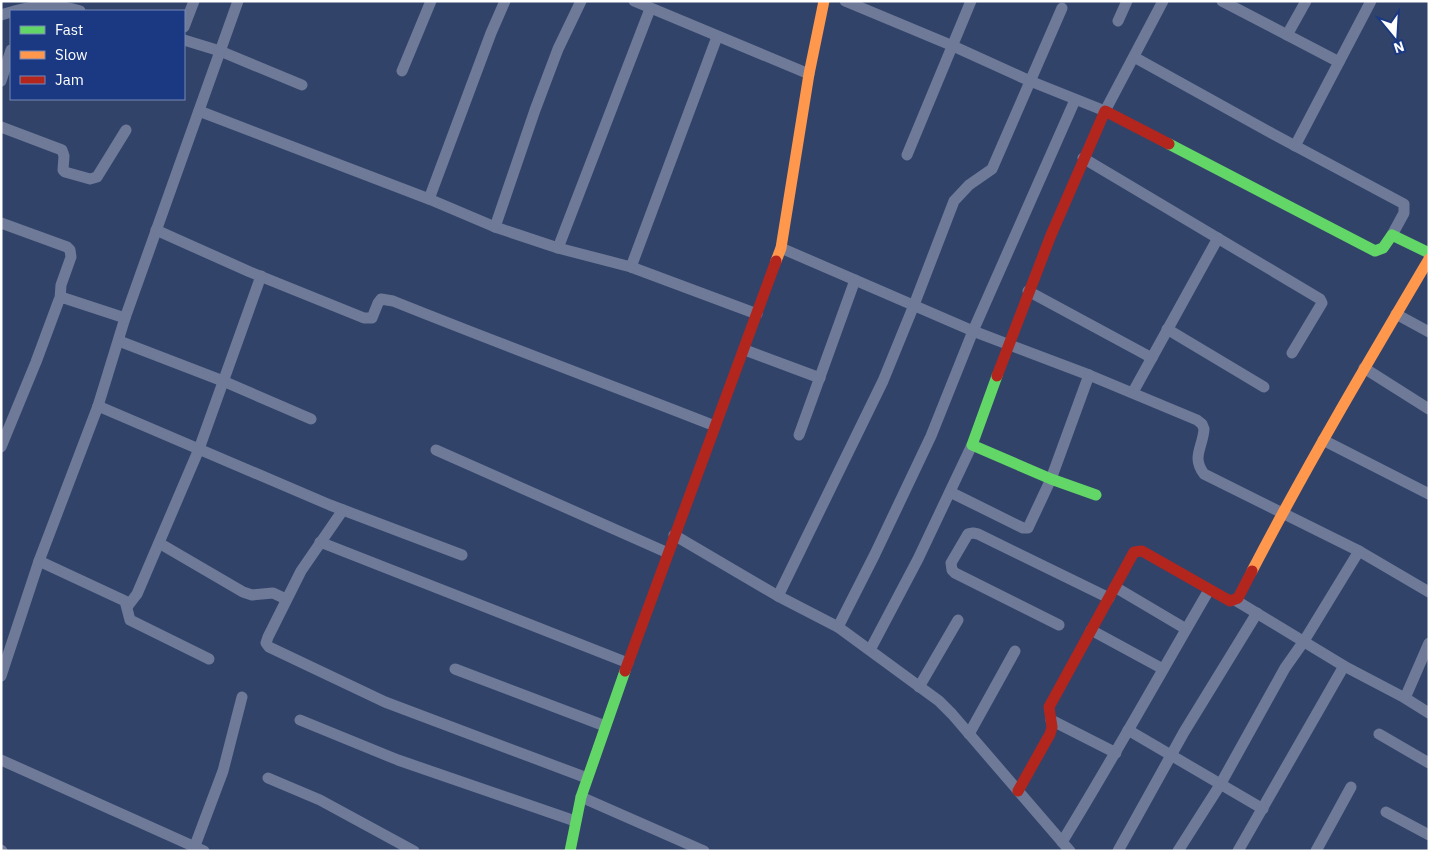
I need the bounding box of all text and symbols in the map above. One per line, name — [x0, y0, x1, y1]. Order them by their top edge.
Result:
legend — [10, 10, 185, 100]
north arrow — [1370, 10, 1420, 60]
text: Fast — [55, 20, 83, 39]
text: N — [1391, 37, 1407, 57]
text: Slow — [55, 45, 88, 64]
text: Jam — [55, 70, 84, 89]

